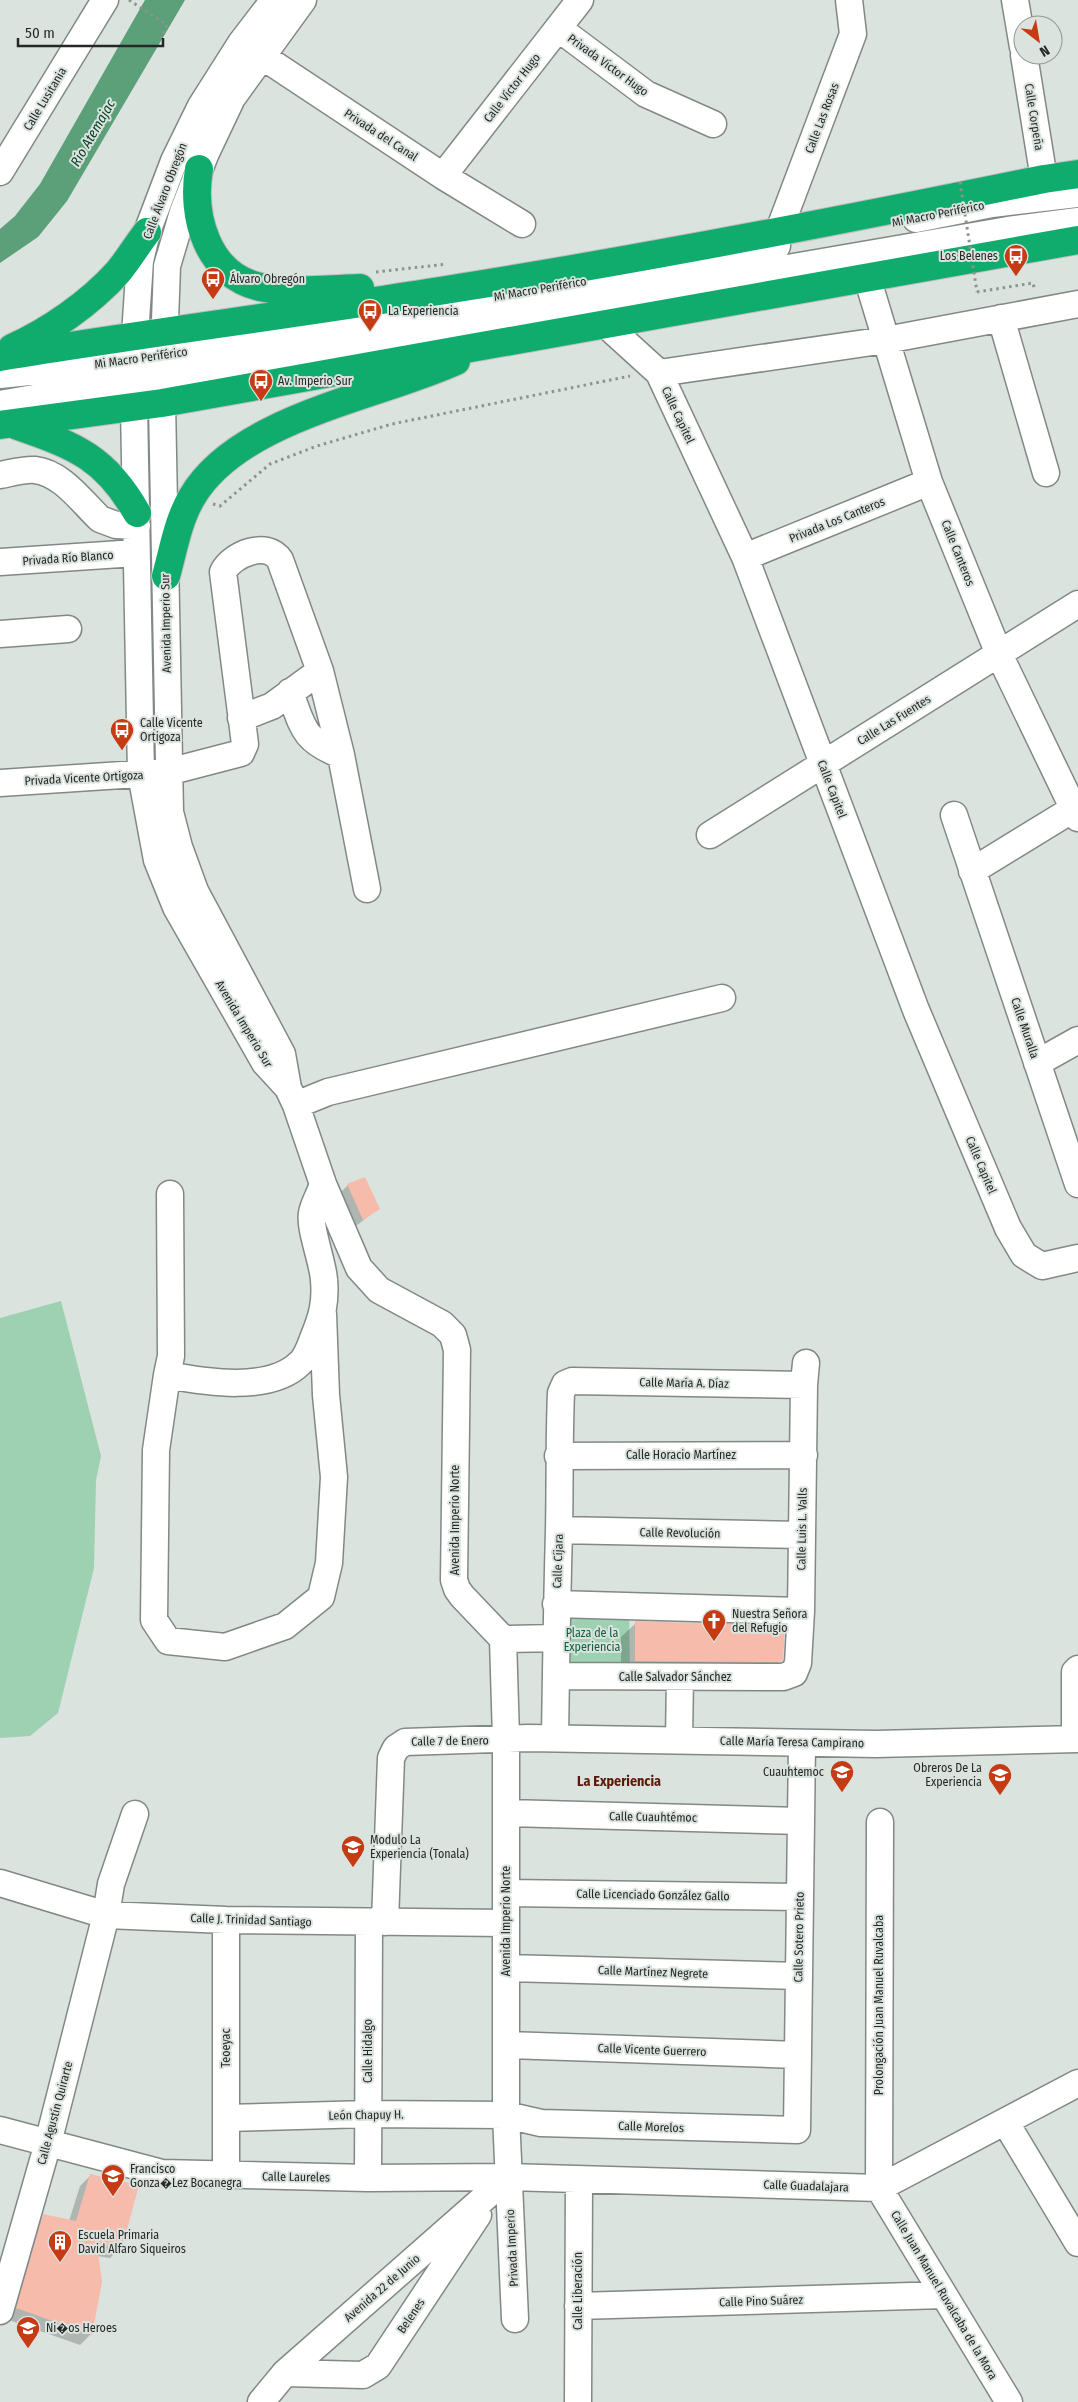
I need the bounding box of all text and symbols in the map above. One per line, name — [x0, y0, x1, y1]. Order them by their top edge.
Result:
scale bar — [18, 15, 162, 47]
north arrow — [1013, 15, 1063, 65]
text: 50 m — [25, 24, 55, 42]
street label: Privada Víctor Hugo — [565, 31, 651, 99]
text: N — [1036, 41, 1052, 60]
street label: Calle Víctor Hugo — [481, 51, 543, 125]
street label: Calle Lusitania — [21, 65, 69, 133]
street label: Calle Las Rosas — [802, 81, 842, 155]
street label: Calle Corpeña — [1022, 83, 1046, 152]
water label: Río Atemajac — [67, 96, 120, 170]
street label: Privada del Canal — [342, 106, 420, 164]
street label: Calle Álvaro Obregón — [139, 141, 190, 241]
street label: Mi Macro Periférico — [891, 198, 985, 230]
bus stop icon: Los Belenes — [1003, 243, 1029, 277]
place label: Los Belenes — [940, 249, 998, 263]
bus stop icon: Álvaro Obregón — [200, 266, 226, 300]
place label: Álvaro Obregón — [230, 271, 305, 286]
street label: Mi Macro Periférico — [493, 274, 587, 304]
bus stop icon: La Experiencia — [357, 298, 383, 332]
place label: La Experiencia — [388, 304, 459, 318]
street label: Mi Macro Periférico — [94, 345, 188, 371]
bus stop icon: Av. Imperio Sur — [248, 368, 274, 402]
place label: Av. Imperio Sur — [278, 374, 353, 388]
street label: Calle Capitel — [659, 384, 697, 446]
street label: Privada Los Canteros — [787, 494, 887, 546]
street label: Calle Canteros — [938, 518, 978, 588]
street label: Privada Río Blanco — [22, 548, 114, 568]
street label: Avenida Imperio Sur — [158, 572, 174, 673]
street label: Calle Las Fuentes — [855, 692, 933, 748]
place label: Calle Vicente Ortigoza — [140, 716, 203, 744]
bus stop icon: Calle Vicente Ortigoza — [109, 717, 135, 751]
street label: Calle Capitel — [815, 758, 849, 820]
street label: Privada Vicente Ortigoza — [24, 768, 144, 788]
street label: Avenida Imperio Sur — [212, 978, 276, 1071]
street label: Calle Muralla — [1008, 996, 1042, 1060]
street label: Calle Capitel — [963, 1134, 999, 1196]
street label: Calle María A. Díaz — [639, 1375, 729, 1391]
street label: Calle Horacio Martínez — [626, 1448, 736, 1462]
street label: Avenida Imperio Norte — [448, 1465, 462, 1575]
street label: Calle Luis L. Valls — [794, 1488, 810, 1570]
street label: Calle Revolución — [639, 1525, 721, 1541]
street label: Calle Cíjara — [550, 1533, 566, 1589]
place label: Nuestra Señora del Refugio — [732, 1607, 807, 1635]
church icon: Nuestra Señora del Refugio — [701, 1608, 727, 1642]
park label: Plaza de la Experiencia — [564, 1626, 620, 1654]
street label: Calle Salvador Sánchez — [619, 1670, 732, 1684]
street label: Calle 7 de Enero — [411, 1733, 489, 1749]
street label: Calle María Teresa Campirano — [720, 1734, 864, 1750]
school or university icon: Cuauhtemoc — [829, 1759, 855, 1793]
place label: Obreros De La Experiencia — [913, 1761, 982, 1789]
school or university icon: Obreros De La Experiencia — [987, 1762, 1013, 1796]
place label: Cuauhtemoc — [763, 1765, 824, 1779]
district label: La Experiencia — [577, 1773, 661, 1790]
street label: Calle Cuauhtémoc — [609, 1809, 697, 1825]
place label: Modulo La Experiencia (Tonala) — [370, 1833, 469, 1861]
school or university icon: Modulo La Experiencia (Tonala) — [340, 1834, 366, 1868]
street label: Avenida Imperio Norte — [499, 1866, 513, 1976]
street label: Calle Licenciado González Gallo — [576, 1887, 730, 1903]
street label: Calle Sotero Prieto — [791, 1891, 807, 1983]
street label: Calle J. Trinidad Santiago — [190, 1911, 312, 1929]
street label: Prolongación Juan Manuel Ruvalcaba — [872, 1915, 886, 2095]
street label: Calle Martínez Negrete — [598, 1963, 708, 1981]
street label: Calle Hidalgo — [361, 2019, 375, 2083]
street label: Teoeyac — [219, 2028, 233, 2068]
street label: Calle Vicente Guerrero — [597, 2041, 707, 2059]
street label: Calle Agustín Quirarte — [34, 2060, 76, 2166]
street label: León Chapuy H. — [328, 2107, 404, 2123]
street label: Calle Morelos — [618, 2119, 684, 2135]
place label: Francisco Gonza�Lez Bocanegra — [130, 2162, 242, 2190]
school or university icon: Francisco Gonza�Lez Bocanegra — [100, 2163, 126, 2197]
street label: Calle Laureles — [262, 2169, 330, 2185]
street label: Calle Guadalajara — [763, 2178, 849, 2194]
street label: Calle Juan Manuel Ruvalcaba de la Mora — [888, 2208, 1000, 2382]
street label: Privada Imperio — [503, 2209, 521, 2287]
place label: Escuela Primaria David Alfaro Siqueiros — [78, 2228, 186, 2256]
building icon: Escuela Primaria David Alfaro Siqueiros — [47, 2229, 73, 2263]
street label: Avenida 22 de Junio — [341, 2251, 423, 2325]
street label: Calle Liberación — [571, 2252, 585, 2330]
street label: Calle Pino Suárez — [719, 2293, 804, 2309]
street label: Belenes — [394, 2296, 428, 2336]
school or university icon: Ni�os Heroes — [15, 2315, 41, 2349]
place label: Ni�os Heroes — [46, 2321, 117, 2335]

